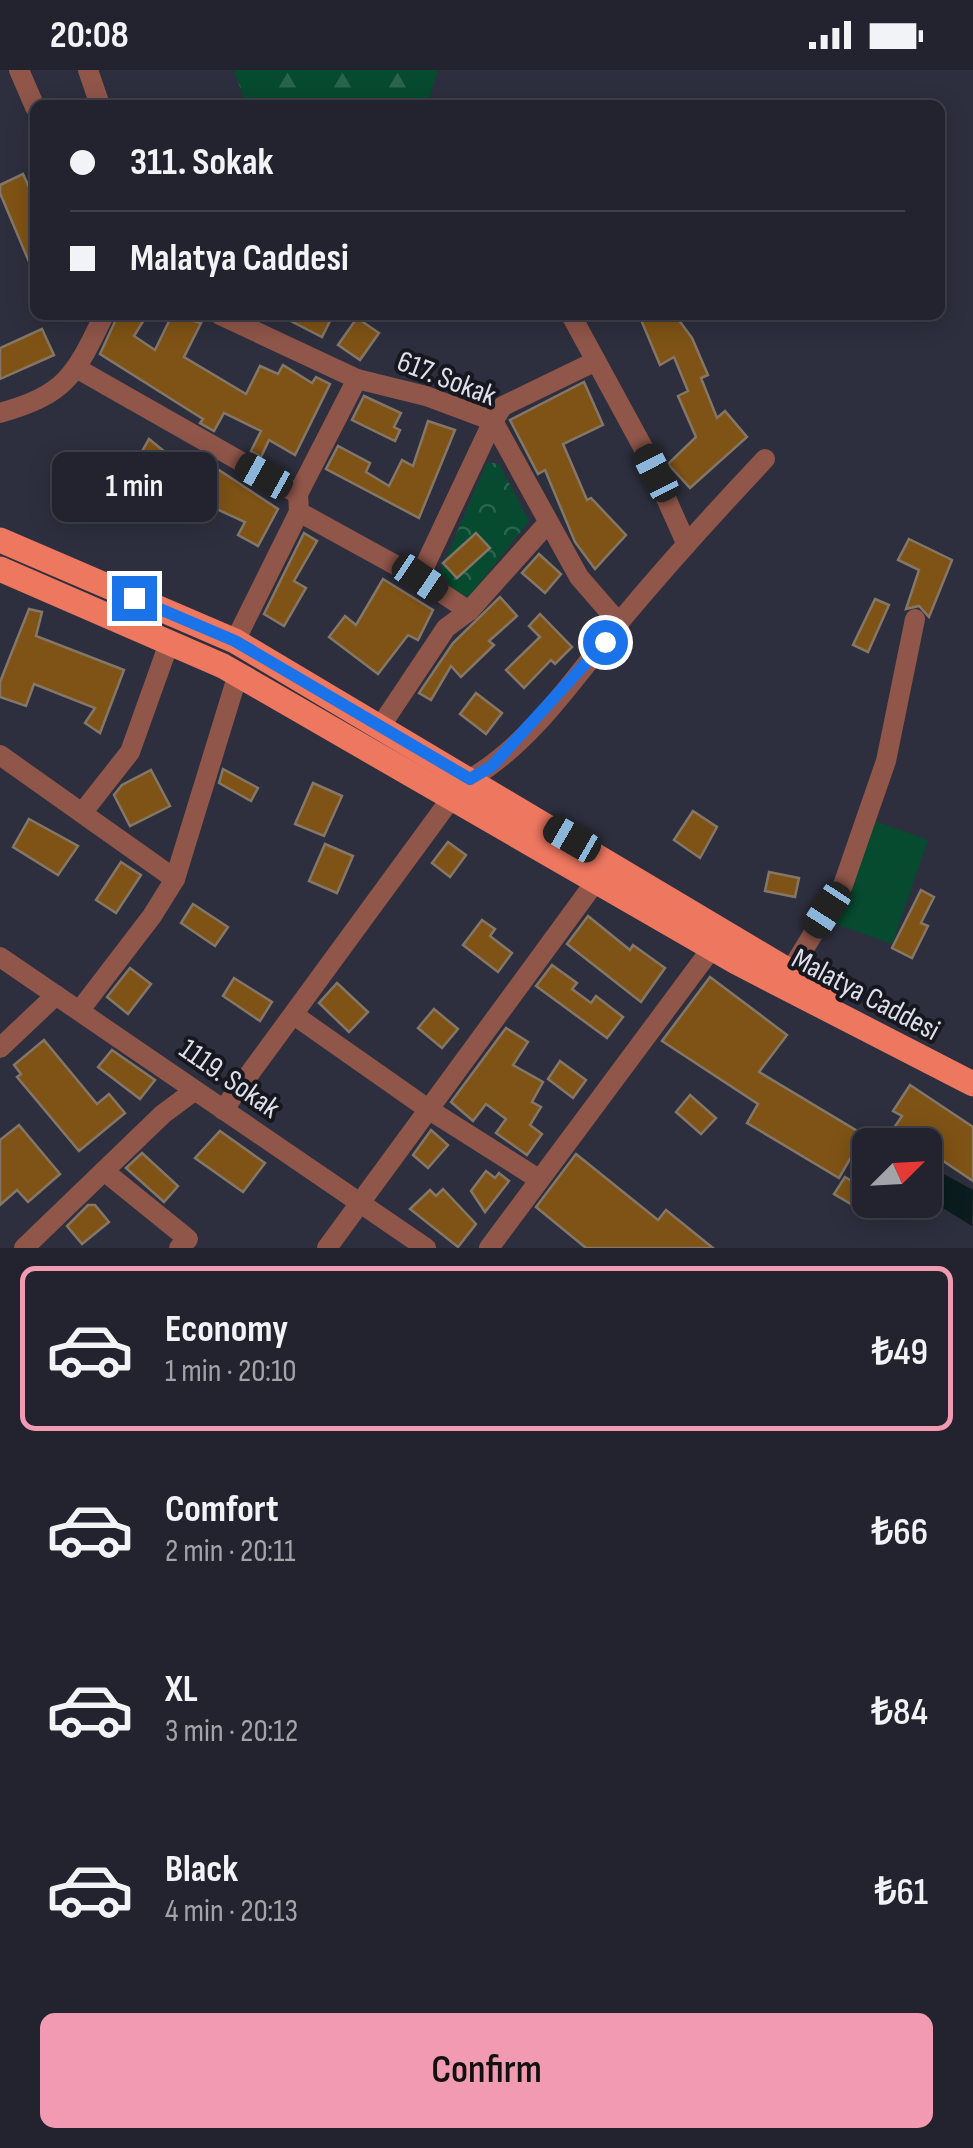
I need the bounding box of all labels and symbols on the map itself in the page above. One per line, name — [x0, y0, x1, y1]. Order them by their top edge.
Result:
street label: 617. Sokak — [392, 344, 502, 414]
car — [629, 439, 683, 507]
car — [230, 448, 298, 504]
callout: 1 min — [52, 453, 216, 523]
car — [387, 549, 453, 607]
route end — [112, 576, 157, 621]
route start — [583, 620, 628, 665]
car — [539, 811, 605, 867]
car — [798, 877, 856, 943]
street label: Malatya Caddesi — [785, 941, 946, 1049]
street label: 1119. Sokak — [172, 1031, 287, 1127]
north arrow — [852, 1128, 942, 1218]

